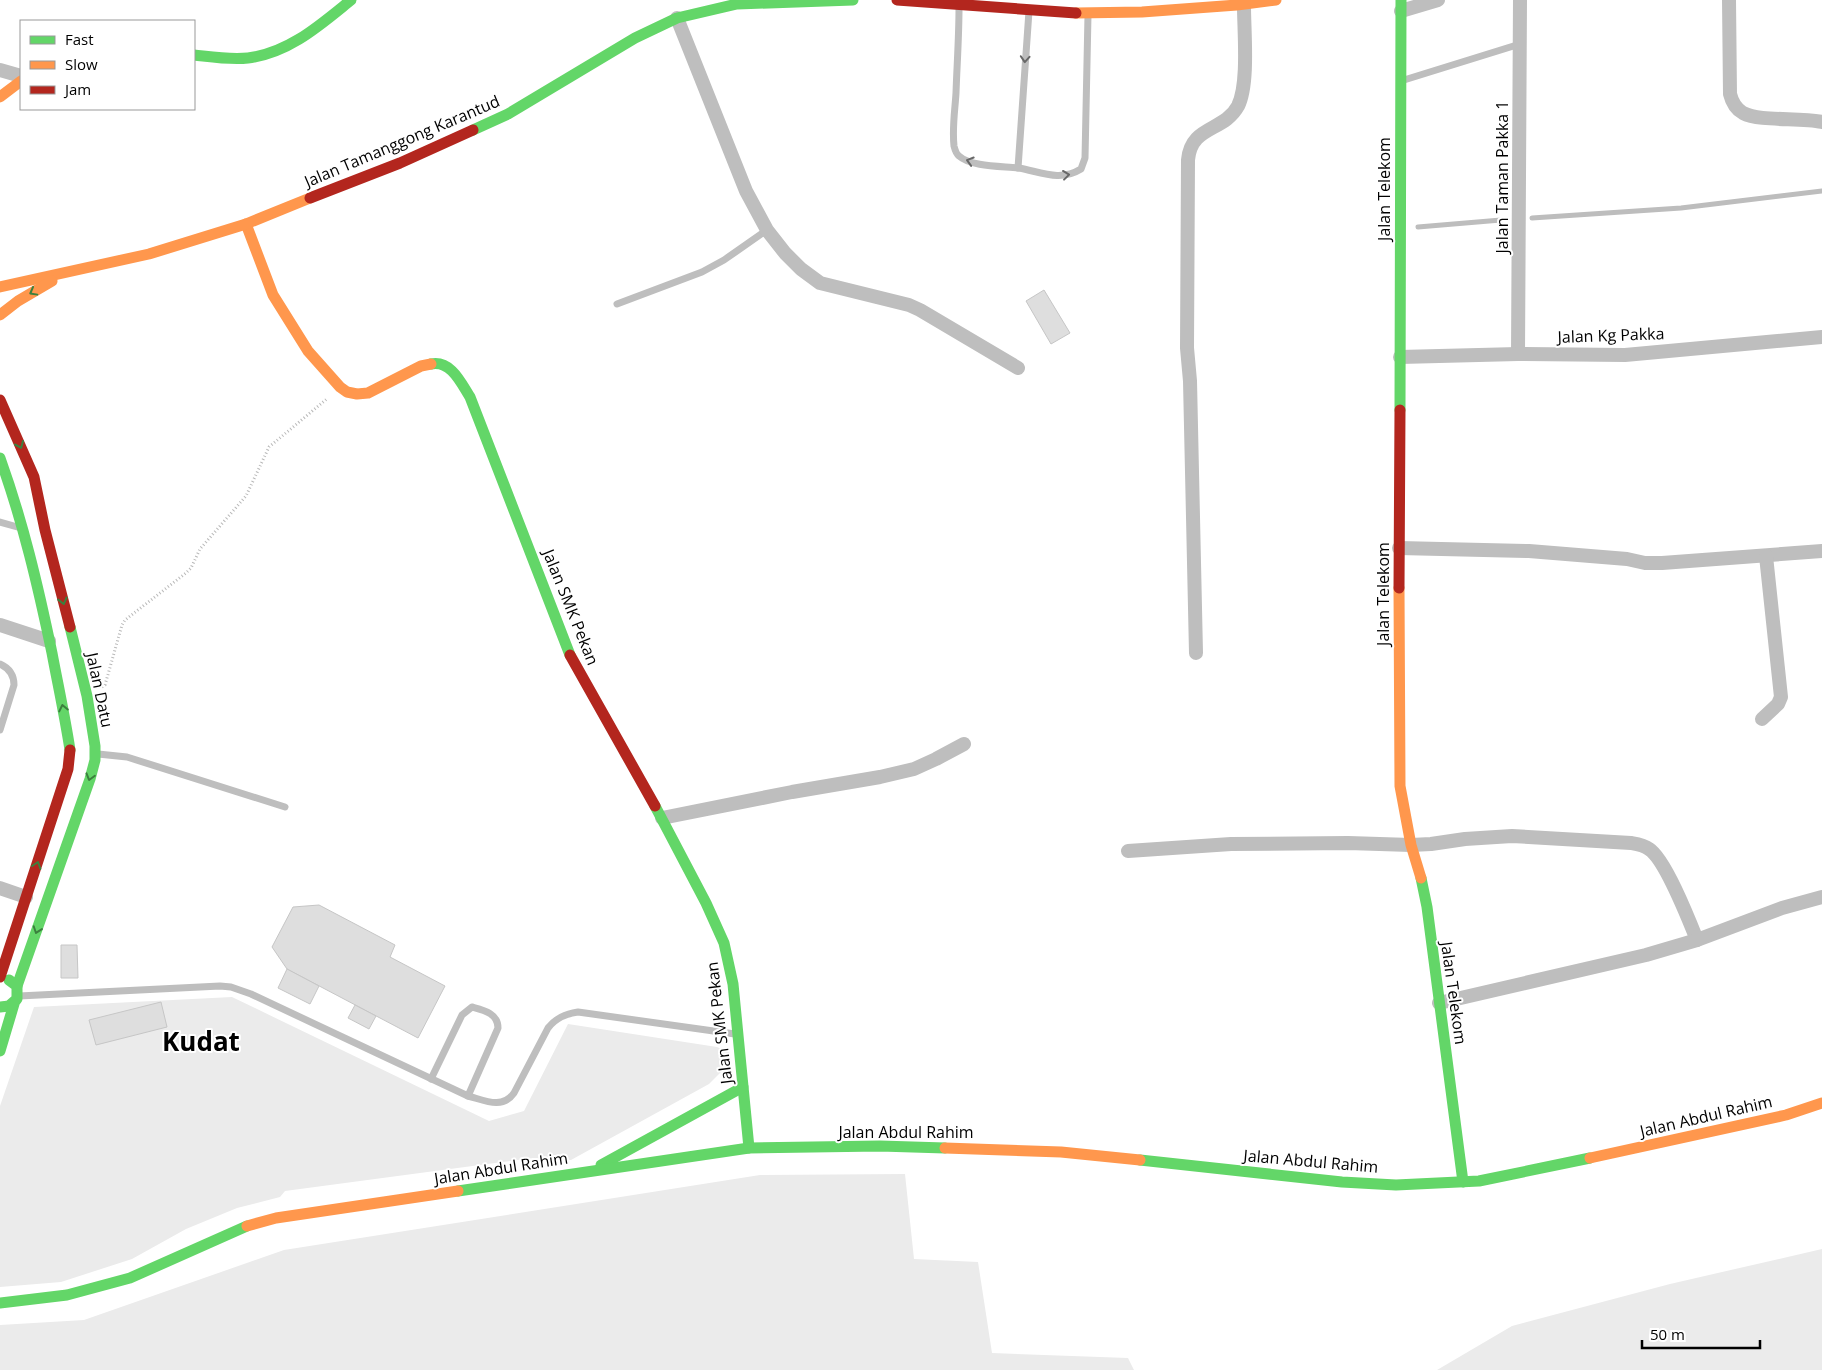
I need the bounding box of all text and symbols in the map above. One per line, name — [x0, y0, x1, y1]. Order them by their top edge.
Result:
legend — [20, 20, 195, 110]
text: Fast — [65, 29, 94, 49]
text: Slow — [65, 54, 98, 74]
one-way arrow — [1020, 55, 1031, 63]
text: Jam — [63, 79, 91, 99]
street label: Jalan Tamanggong Karantud — [299, 90, 503, 193]
street label: Jalan Taman Pakka 1 — [1491, 101, 1513, 255]
street label: Jalan Telekom — [1373, 137, 1395, 243]
one-way arrow — [966, 156, 975, 166]
one-way arrow — [1061, 170, 1070, 180]
one-way arrow — [30, 286, 39, 296]
street label: Jalan Kg Pakka — [1555, 322, 1665, 348]
one-way arrow — [14, 440, 25, 449]
street label: Jalan Telekom — [1372, 542, 1394, 648]
street label: Jalan SMK Pekan — [537, 544, 604, 668]
one-way arrow — [57, 596, 68, 605]
street label: Jalan Datu — [81, 649, 119, 730]
one-way arrow — [58, 703, 68, 712]
one-way arrow — [85, 772, 96, 781]
one-way arrow — [31, 861, 41, 869]
one-way arrow — [33, 925, 43, 934]
street label: Jalan Telekom — [1436, 938, 1472, 1046]
street label: Jalan SMK Pekan — [701, 961, 738, 1087]
district label: Kudat — [162, 1023, 240, 1059]
street label: Jalan Abdul Rahim — [1636, 1090, 1774, 1142]
street label: Jalan Abdul Rahim — [836, 1121, 974, 1143]
street label: Jalan Abdul Rahim — [1241, 1144, 1379, 1178]
street label: Jalan Abdul Rahim — [431, 1147, 569, 1190]
scale bar — [1642, 1318, 1760, 1350]
text: 50 m — [1650, 1324, 1685, 1344]

